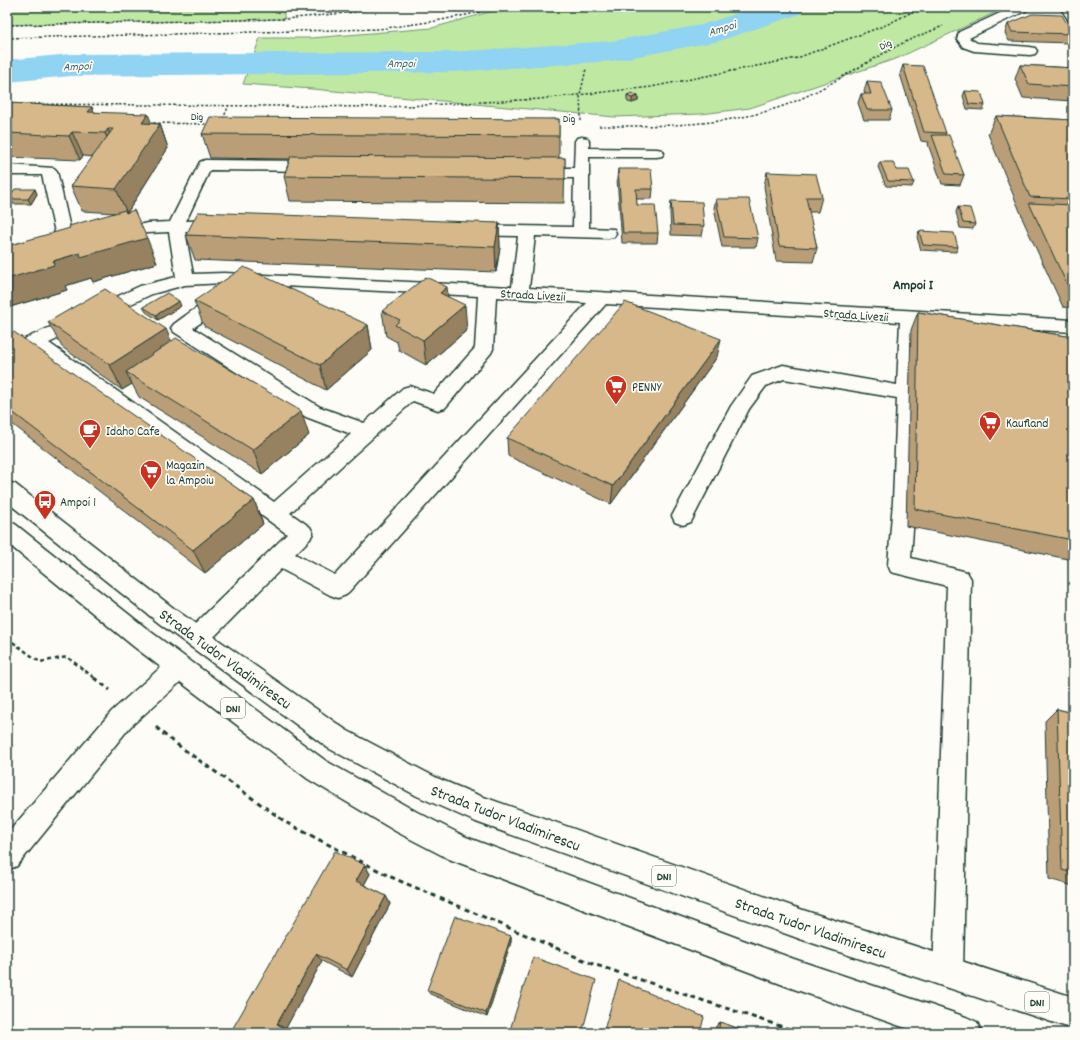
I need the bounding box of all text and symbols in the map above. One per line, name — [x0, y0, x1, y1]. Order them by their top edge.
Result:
water label: Ampoi — [707, 17, 740, 42]
street label: Dig — [877, 36, 895, 56]
water label: Ampoi — [387, 56, 417, 73]
water label: Ampoi — [63, 58, 93, 76]
street label: Dig — [191, 110, 204, 126]
street label: Dig — [563, 112, 575, 128]
district label: Ampoi I — [893, 276, 934, 296]
street label: Strada Livezii — [500, 285, 567, 308]
street label: Strada Livezii — [823, 305, 890, 328]
supermarket icon: PENNY — [603, 373, 629, 406]
place label: PENNY — [632, 379, 663, 398]
supermarket icon: Kaufland — [977, 409, 1003, 442]
place label: Kaufland — [1006, 415, 1048, 434]
cafe icon: Idaho Cafe — [77, 417, 103, 450]
place label: Idaho Cafe — [106, 423, 160, 442]
place label: Magazin la Ampoiu — [166, 457, 214, 491]
supermarket icon: Magazin la Ampoiu — [138, 458, 164, 491]
bus stop icon: Ampoi 1 — [32, 488, 58, 521]
place label: Ampoi 1 — [60, 494, 96, 513]
street label: Strada Tudor Vladimirescu — [153, 604, 296, 716]
road number: DN1 — [221, 698, 245, 718]
street label: Strada Tudor Vladimirescu — [427, 780, 584, 859]
road number: DN1 — [652, 866, 676, 886]
street label: Strada Tudor Vladimirescu — [731, 893, 889, 966]
road number: DN1 — [1025, 992, 1049, 1012]

